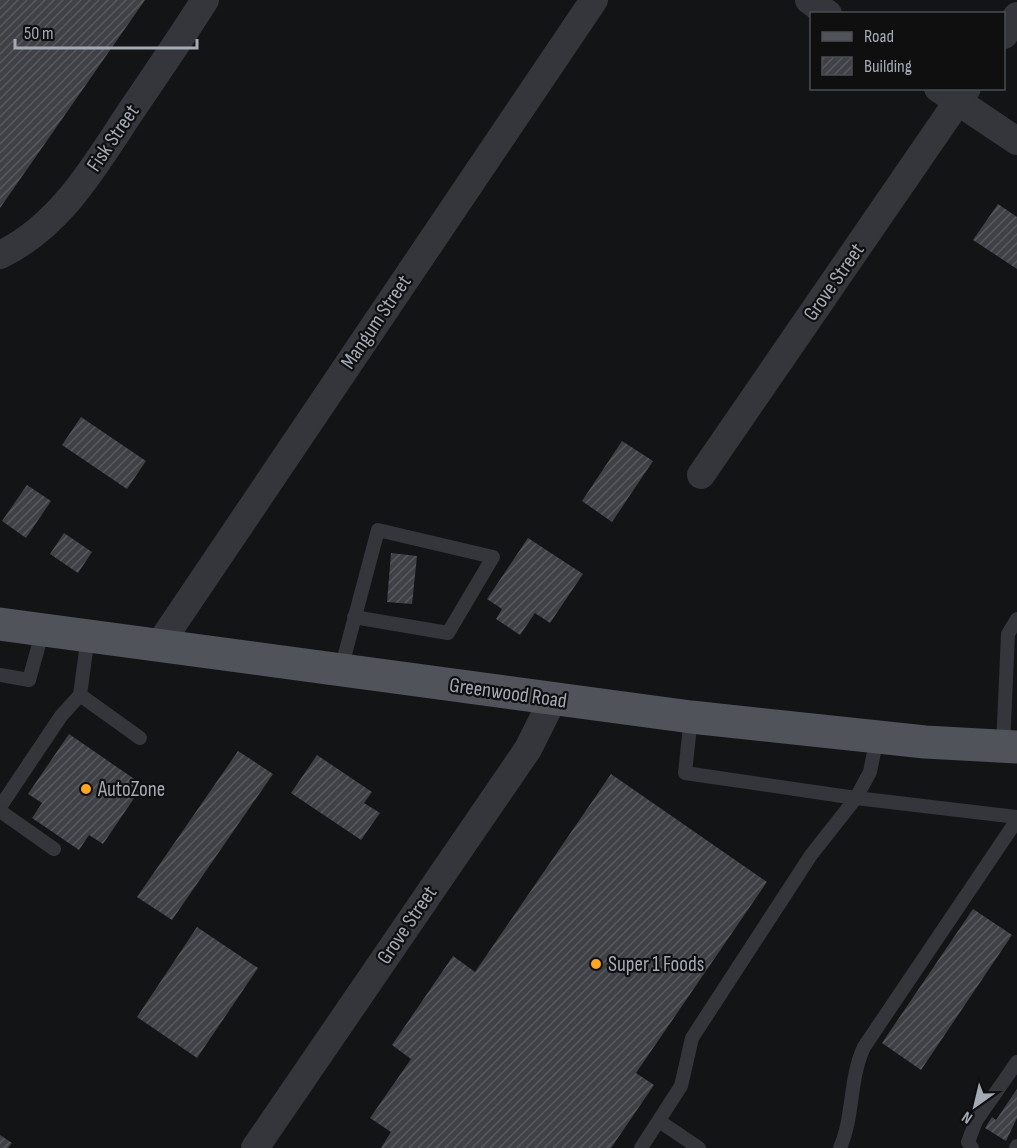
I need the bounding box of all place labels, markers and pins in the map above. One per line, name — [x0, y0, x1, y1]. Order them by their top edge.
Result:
place label: AutoZone — [97, 777, 165, 802]
marker: AutoZone — [79, 782, 93, 796]
place label: Super 1 Foods — [608, 952, 704, 977]
marker: Super 1 Foods — [589, 957, 603, 971]

